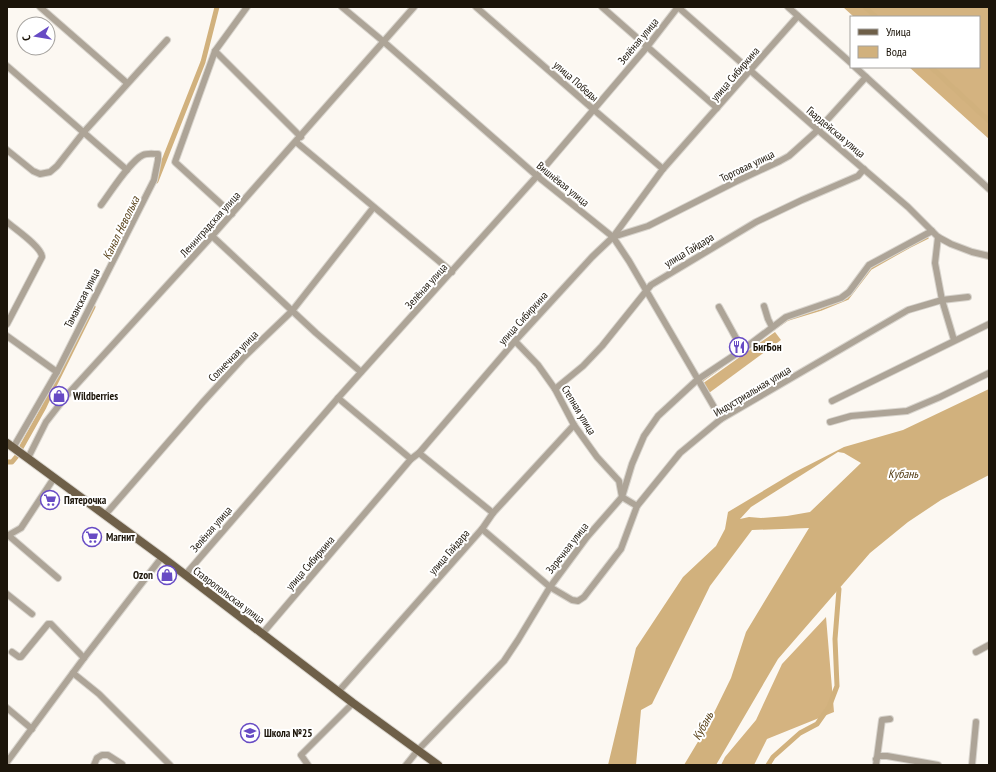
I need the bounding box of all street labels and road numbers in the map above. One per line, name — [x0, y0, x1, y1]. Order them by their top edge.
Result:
street label: Зелёная улица — [614, 15, 662, 67]
street label: улица Сибиркина — [708, 44, 762, 104]
street label: улица Победы — [551, 58, 602, 104]
street label: Гвардейская улица — [804, 103, 868, 161]
street label: Торговая улица — [717, 147, 777, 185]
street label: Вишнёвая улица — [534, 158, 592, 210]
street label: Ленинградская улица — [176, 188, 243, 260]
street label: улица Гайдара — [662, 230, 716, 270]
street label: Зелёная улица — [402, 260, 450, 312]
street label: Таманская улица — [61, 266, 103, 330]
street label: улица Сибиркина — [495, 288, 551, 348]
street label: Солнечная улица — [205, 327, 261, 385]
street label: Индустриальная улица — [711, 362, 793, 420]
street label: Степная улица — [559, 383, 599, 437]
street label: Зелёная улица — [187, 503, 235, 555]
street label: Заречная улица — [543, 520, 591, 576]
street label: улица Гайдара — [426, 526, 472, 578]
street label: улица Сибиркина — [283, 533, 337, 593]
street label: Ставропольская улица — [190, 564, 268, 626]

